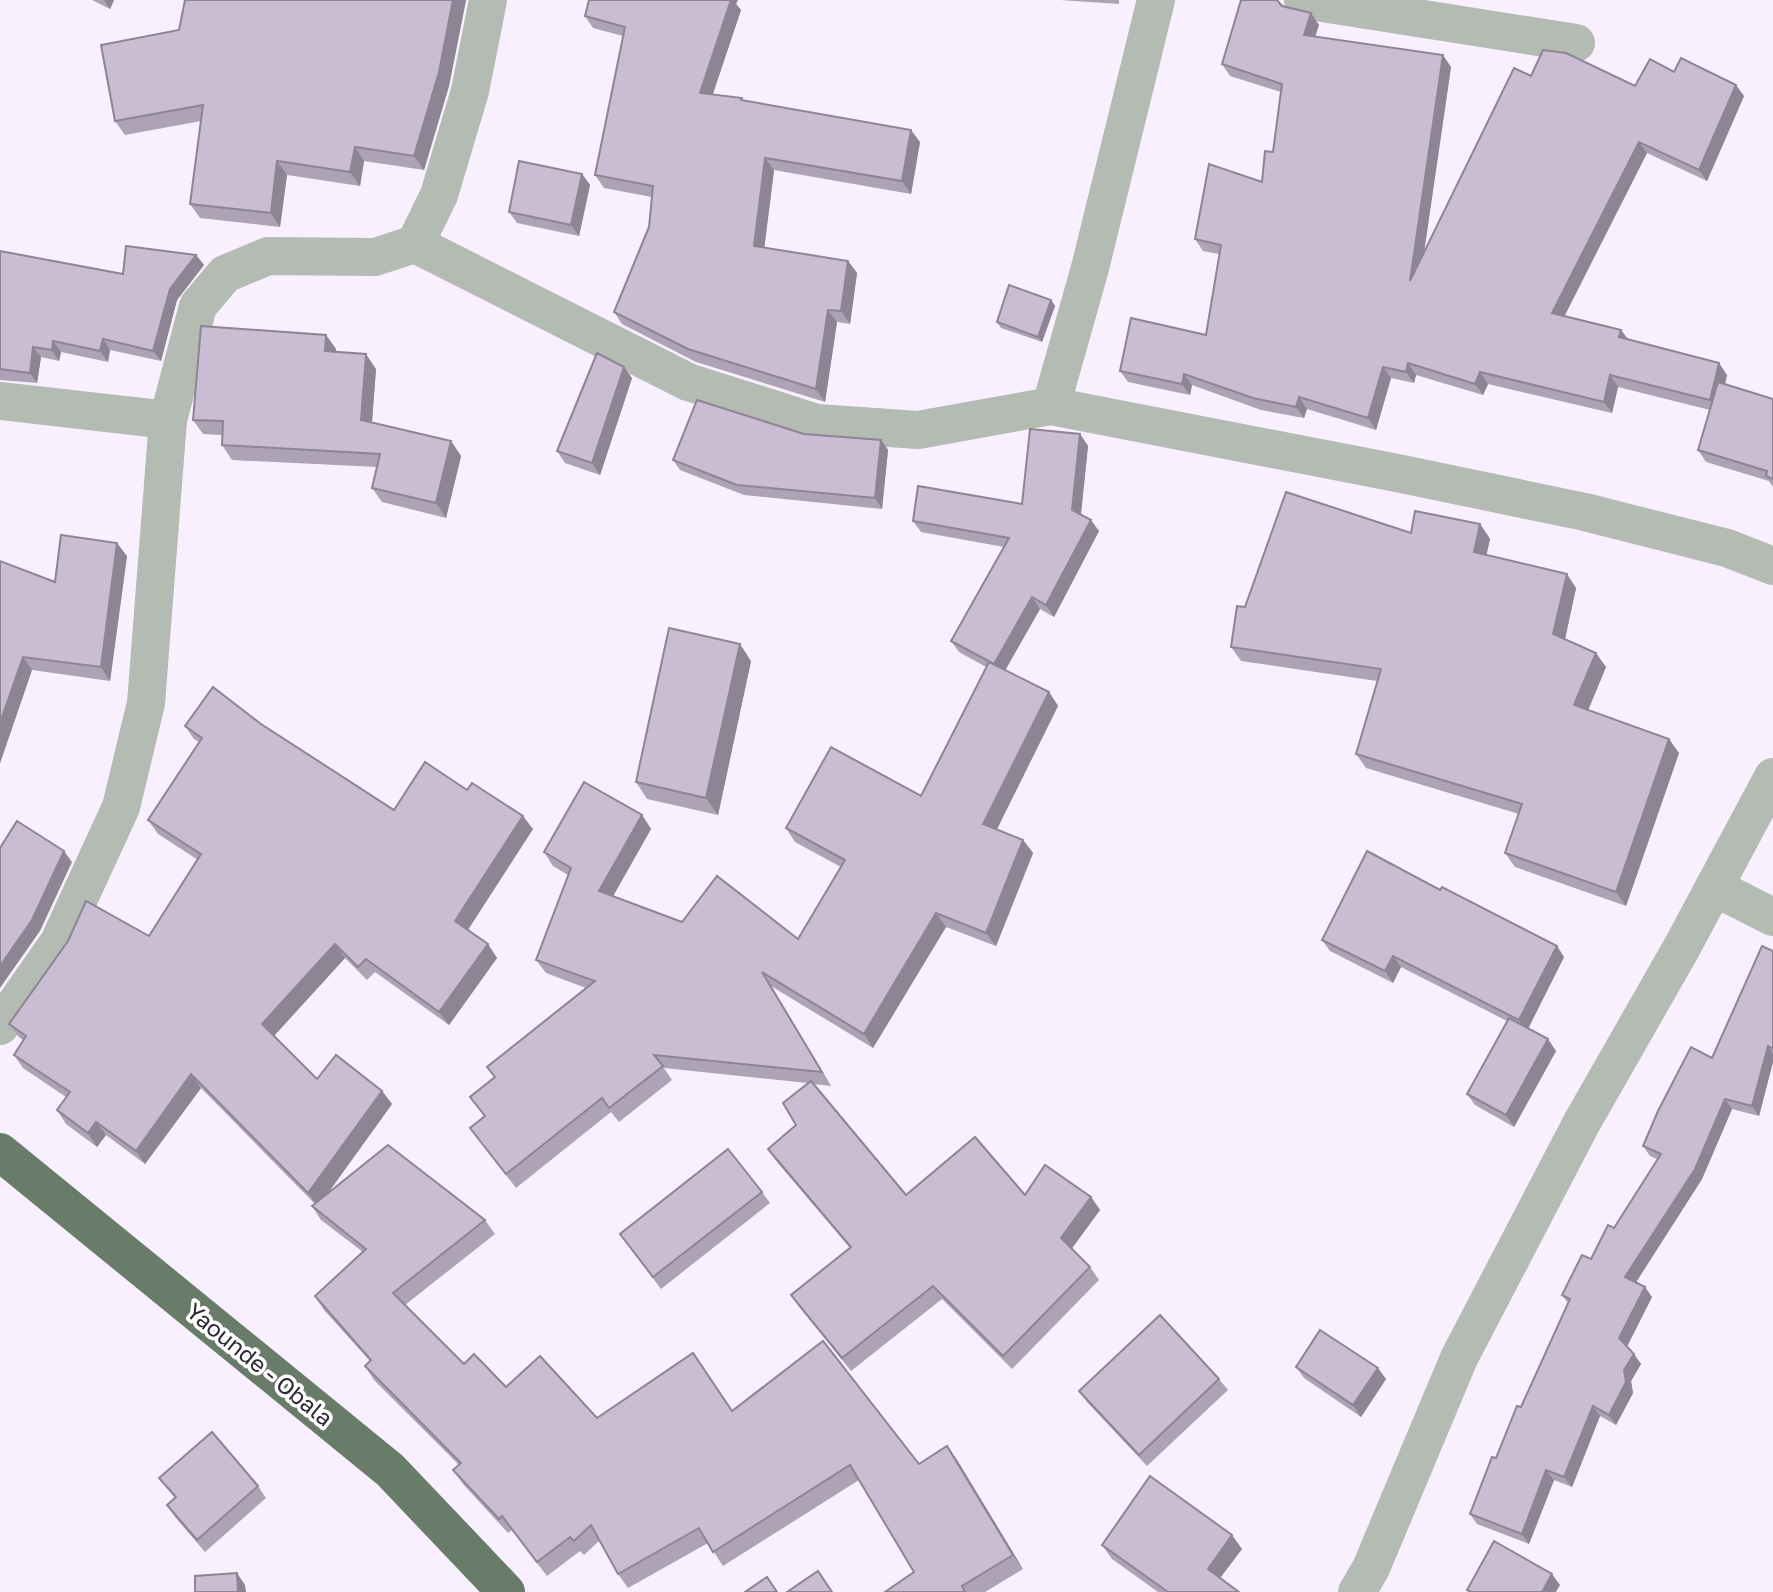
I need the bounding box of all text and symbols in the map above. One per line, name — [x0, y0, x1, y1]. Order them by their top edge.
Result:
street label: Yaounde - Obala — [181, 1296, 339, 1432]

